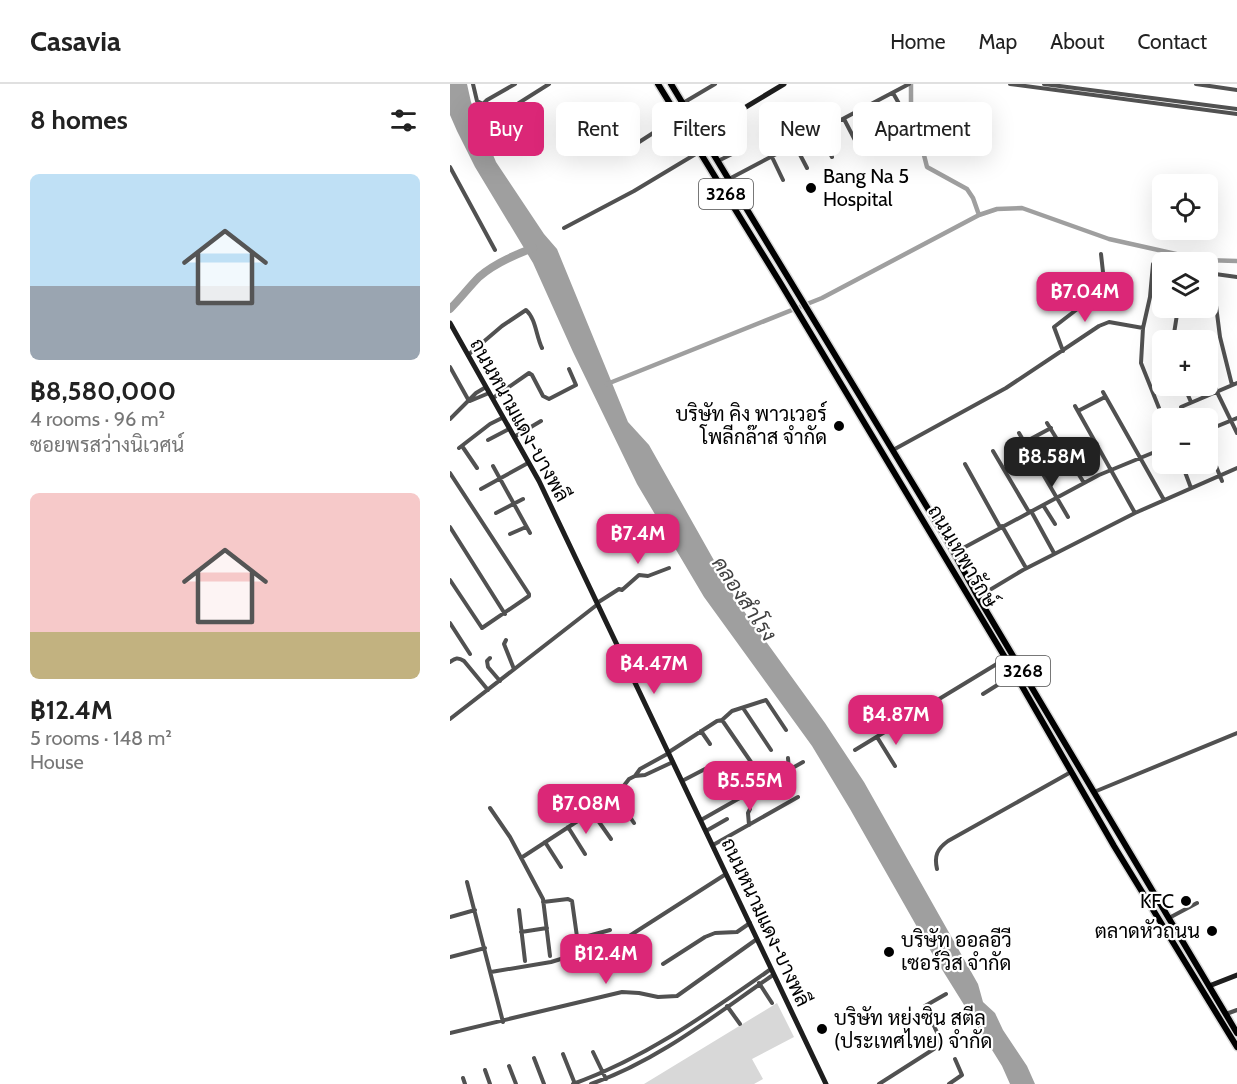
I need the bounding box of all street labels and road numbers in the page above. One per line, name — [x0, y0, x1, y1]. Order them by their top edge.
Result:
road number: 3268 — [699, 179, 753, 209]
street label: ถนนหนามแดง-บางพลี — [465, 334, 576, 506]
street label: ถนนเทพารักษ์ — [923, 499, 1005, 612]
road number: 3268 — [996, 656, 1050, 686]
street label: ถนนหนามแดง-บางพลี — [716, 833, 816, 1010]

